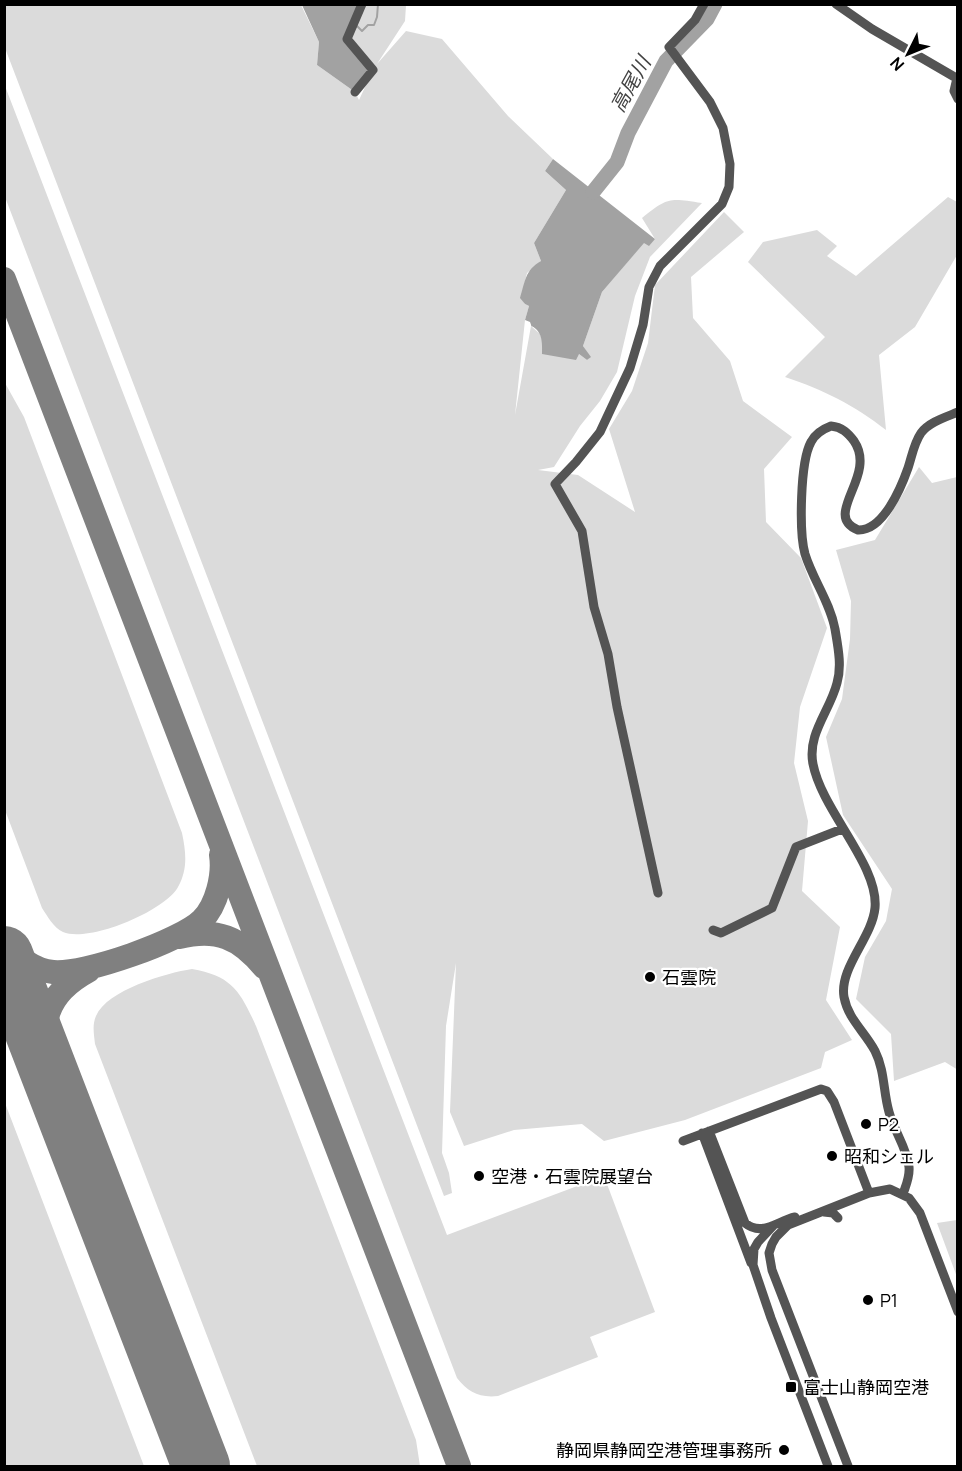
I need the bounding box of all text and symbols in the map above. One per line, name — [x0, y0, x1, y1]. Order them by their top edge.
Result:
north arrow — [878, 24, 938, 84]
water label: 高尾川 — [604, 49, 657, 117]
text: N — [885, 53, 909, 76]
place label: 石雲院 — [662, 965, 716, 989]
marker: 石雲院 — [643, 970, 657, 984]
place label: P2 — [878, 1112, 899, 1136]
marker: P2 — [859, 1117, 873, 1131]
place label: 昭和シェル — [844, 1144, 934, 1168]
marker: 昭和シェル — [825, 1149, 839, 1163]
place label: 空港・石雲院展望台 — [491, 1164, 653, 1188]
marker: 空港・石雲院展望台 — [472, 1169, 486, 1183]
place label: P1 — [880, 1288, 898, 1312]
marker: P1 — [861, 1293, 875, 1307]
place label: 富士山静岡空港 — [803, 1375, 929, 1399]
marker: 富士山静岡空港 — [784, 1380, 798, 1394]
place label: 静岡県静岡空港管理事務所 — [556, 1438, 772, 1462]
marker: 静岡県静岡空港管理事務所 — [777, 1443, 791, 1457]

